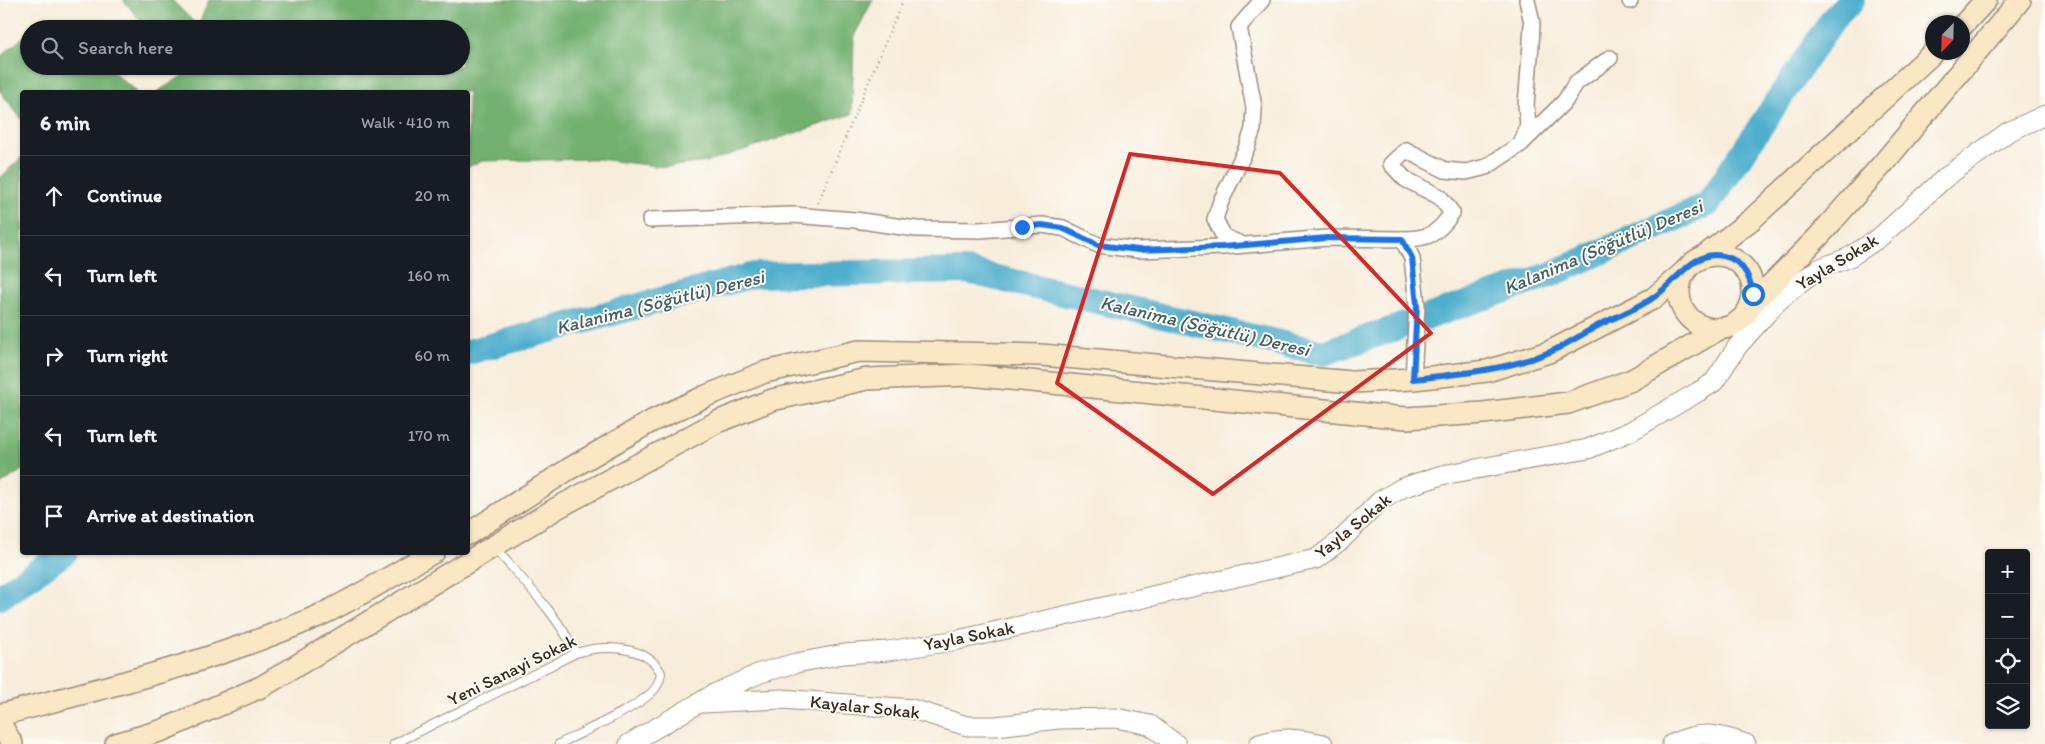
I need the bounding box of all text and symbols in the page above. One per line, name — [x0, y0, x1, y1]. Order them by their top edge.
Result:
north arrow — [1925, 15, 1970, 60]
search box — [20, 20, 470, 75]
icon: search — [38, 34, 66, 62]
text: Search here — [78, 36, 173, 59]
text: 6 min — [40, 110, 90, 135]
text: Walk · 410 m — [361, 113, 450, 132]
icon: ahead — [40, 182, 68, 210]
text: Continue — [87, 184, 162, 207]
text: 20 m — [415, 186, 450, 205]
water label: Kalanima (Söğütlü) Deresi — [1500, 194, 1708, 299]
route end — [1011, 216, 1034, 239]
street label: Yayla Sokak — [1792, 229, 1883, 295]
icon: left — [40, 262, 68, 290]
text: Turn left — [87, 264, 157, 287]
water label: Kalanima (Söğütlü) Deresi — [554, 264, 769, 339]
text: 160 m — [407, 266, 450, 285]
route start — [1742, 283, 1765, 306]
water label: Kalanima (Söğütlü) Deresi — [1098, 291, 1314, 362]
icon: right — [40, 342, 68, 370]
text: Turn right — [87, 344, 168, 367]
text: 60 m — [415, 346, 450, 365]
icon: left — [40, 422, 68, 450]
text: Turn left — [87, 424, 157, 447]
text: 170 m — [408, 426, 450, 445]
street label: Yayla Sokak — [1310, 488, 1396, 563]
icon: arrive — [40, 502, 68, 530]
text: Arrive at destination — [87, 504, 254, 527]
map controls — [1985, 549, 2030, 729]
button: + — [1985, 549, 2030, 594]
button: − — [1985, 594, 2030, 639]
street label: Yayla Sokak — [922, 616, 1017, 656]
street label: Yeni Sanayi Sokak — [444, 629, 580, 711]
button: locate — [1985, 639, 2030, 684]
button: layers — [1985, 684, 2030, 729]
street label: Kayalar Sokak — [809, 690, 921, 724]

